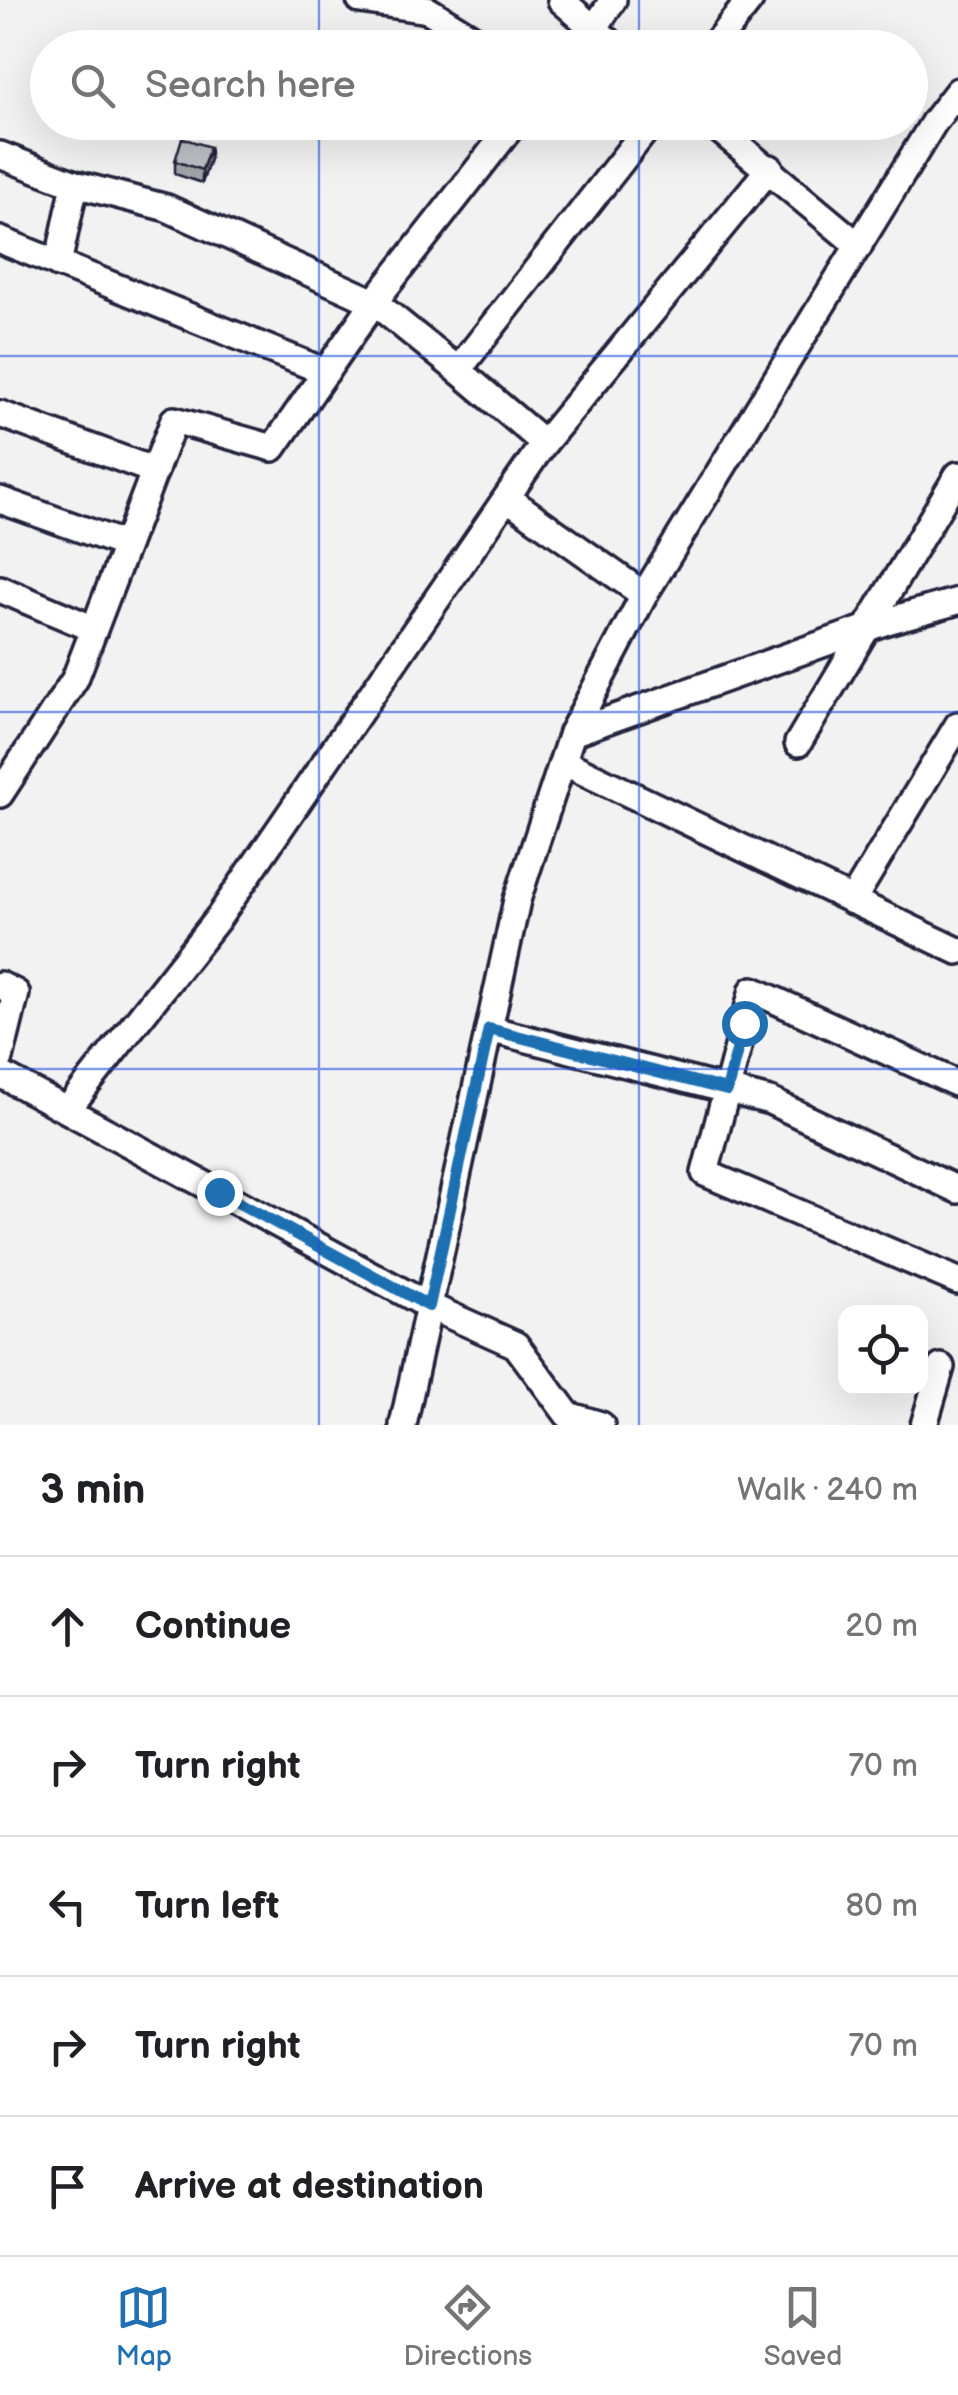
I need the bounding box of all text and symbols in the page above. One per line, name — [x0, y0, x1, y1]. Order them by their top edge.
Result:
search box — [30, 30, 928, 140]
icon: search — [65, 58, 120, 113]
text: Search here — [145, 63, 356, 108]
route start — [722, 1001, 768, 1047]
route end — [197, 1170, 243, 1216]
map controls — [838, 1305, 928, 1395]
button: locate — [838, 1305, 928, 1395]
text: 3 min — [40, 1465, 145, 1516]
text: Walk · 240 m — [737, 1471, 918, 1510]
icon: ahead — [40, 1599, 95, 1654]
text: Continue — [135, 1604, 291, 1649]
text: 20 m — [845, 1607, 918, 1646]
icon: right — [40, 1739, 95, 1794]
text: Turn right — [135, 1744, 300, 1789]
text: 70 m — [848, 1747, 918, 1786]
icon: left — [40, 1879, 95, 1934]
text: Turn left — [135, 1884, 279, 1929]
text: 80 m — [845, 1887, 918, 1926]
icon: right — [40, 2019, 95, 2074]
text: Turn right — [135, 2024, 300, 2069]
text: 70 m — [848, 2027, 918, 2066]
icon: arrive — [40, 2159, 95, 2214]
text: Arrive at destination — [135, 2164, 484, 2209]
tab: Map — [116, 2280, 172, 2373]
tab: Directions — [403, 2280, 532, 2373]
tab: Saved — [764, 2280, 842, 2373]

